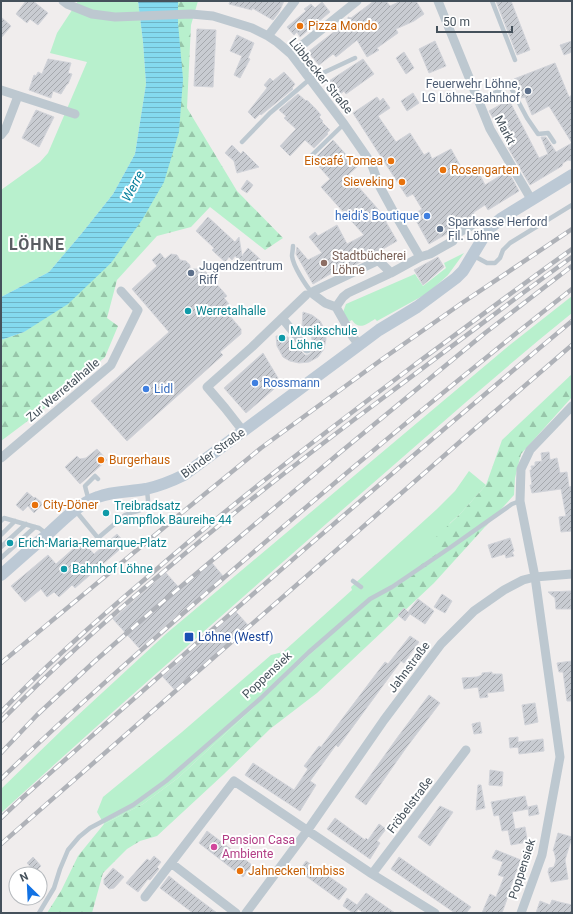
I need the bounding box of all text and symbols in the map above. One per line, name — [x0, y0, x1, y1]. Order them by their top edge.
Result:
scale bar — [437, 8, 512, 34]
text: 50 m — [443, 15, 470, 29]
place label: Pizza Mondo — [308, 19, 378, 33]
marker: Pizza Mondo — [295, 21, 305, 31]
street label: Lübbecker Straße — [286, 35, 356, 117]
place label: Feuerwehr Löhne, LG Löhne-Bahnhof — [422, 77, 521, 105]
marker: Feuerwehr Löhne, LG Löhne-Bahnhof — [523, 86, 533, 96]
street label: Markt — [492, 113, 519, 147]
place label: Eiscafé Tomea — [304, 154, 383, 168]
marker: Eiscafé Tomea — [386, 156, 396, 166]
place label: Rosengarten — [451, 163, 519, 177]
marker: Rosengarten — [438, 165, 448, 175]
water label: Werre — [119, 168, 147, 204]
place label: Sieveking — [343, 175, 394, 189]
marker: Sieveking — [397, 177, 407, 187]
place label: heidi's Boutique — [335, 209, 419, 223]
marker: heidi's Boutique — [422, 211, 432, 221]
place label: Sparkasse Herford Fil. Löhne — [448, 215, 548, 243]
marker: Sparkasse Herford Fil. Löhne — [435, 224, 445, 234]
district label: LÖHNE — [9, 235, 65, 254]
place label: Stadtbücherei Löhne — [332, 249, 406, 277]
marker: Stadtbücherei Löhne — [319, 258, 329, 268]
place label: Jugendzentrum Riff — [199, 259, 283, 287]
marker: Jugendzentrum Riff — [186, 268, 196, 278]
place label: Werretalhalle — [196, 304, 266, 318]
marker: Werretalhalle — [183, 306, 193, 316]
place label: Musikschule Löhne — [290, 324, 357, 352]
marker: Musikschule Löhne — [277, 333, 287, 343]
street label: Zur Werretalhalle — [24, 356, 102, 424]
place label: Rossmann — [263, 376, 320, 390]
marker: Rossmann — [250, 378, 260, 388]
place label: Lidl — [154, 382, 173, 396]
marker: Lidl — [141, 384, 151, 394]
street label: Bünder Straße — [178, 425, 248, 481]
place label: Burgerhaus — [109, 453, 170, 467]
marker: Burgerhaus — [96, 455, 106, 465]
place label: City-Döner — [43, 498, 98, 512]
place label: Treibradsatz Dampflok Baureihe 44 — [114, 499, 232, 527]
marker: City-Döner — [30, 500, 40, 510]
marker: Treibradsatz Dampflok Baureihe 44 — [101, 508, 111, 518]
place label: Erich-Maria-Remarque-Platz — [18, 536, 167, 550]
marker: Erich-Maria-Remarque-Platz — [5, 538, 15, 548]
place label: Bahnhof Löhne — [72, 562, 153, 576]
marker: Bahnhof Löhne — [59, 564, 69, 574]
place label: Löhne (Westf) — [198, 630, 274, 644]
marker: Löhne (Westf) — [183, 631, 195, 643]
street label: Jahnstraße — [385, 639, 433, 695]
street label: Poppensiek — [239, 648, 295, 701]
street label: Fröbelstraße — [384, 774, 436, 836]
place label: Pension Casa Ambiente — [222, 833, 295, 861]
street label: Poppensiek — [506, 836, 539, 901]
marker: Pension Casa Ambiente — [209, 842, 219, 852]
place label: Jahnecken Imbiss — [248, 864, 345, 878]
north arrow — [8, 866, 48, 906]
marker: Jahnecken Imbiss — [235, 866, 245, 876]
text: N — [18, 870, 31, 885]

